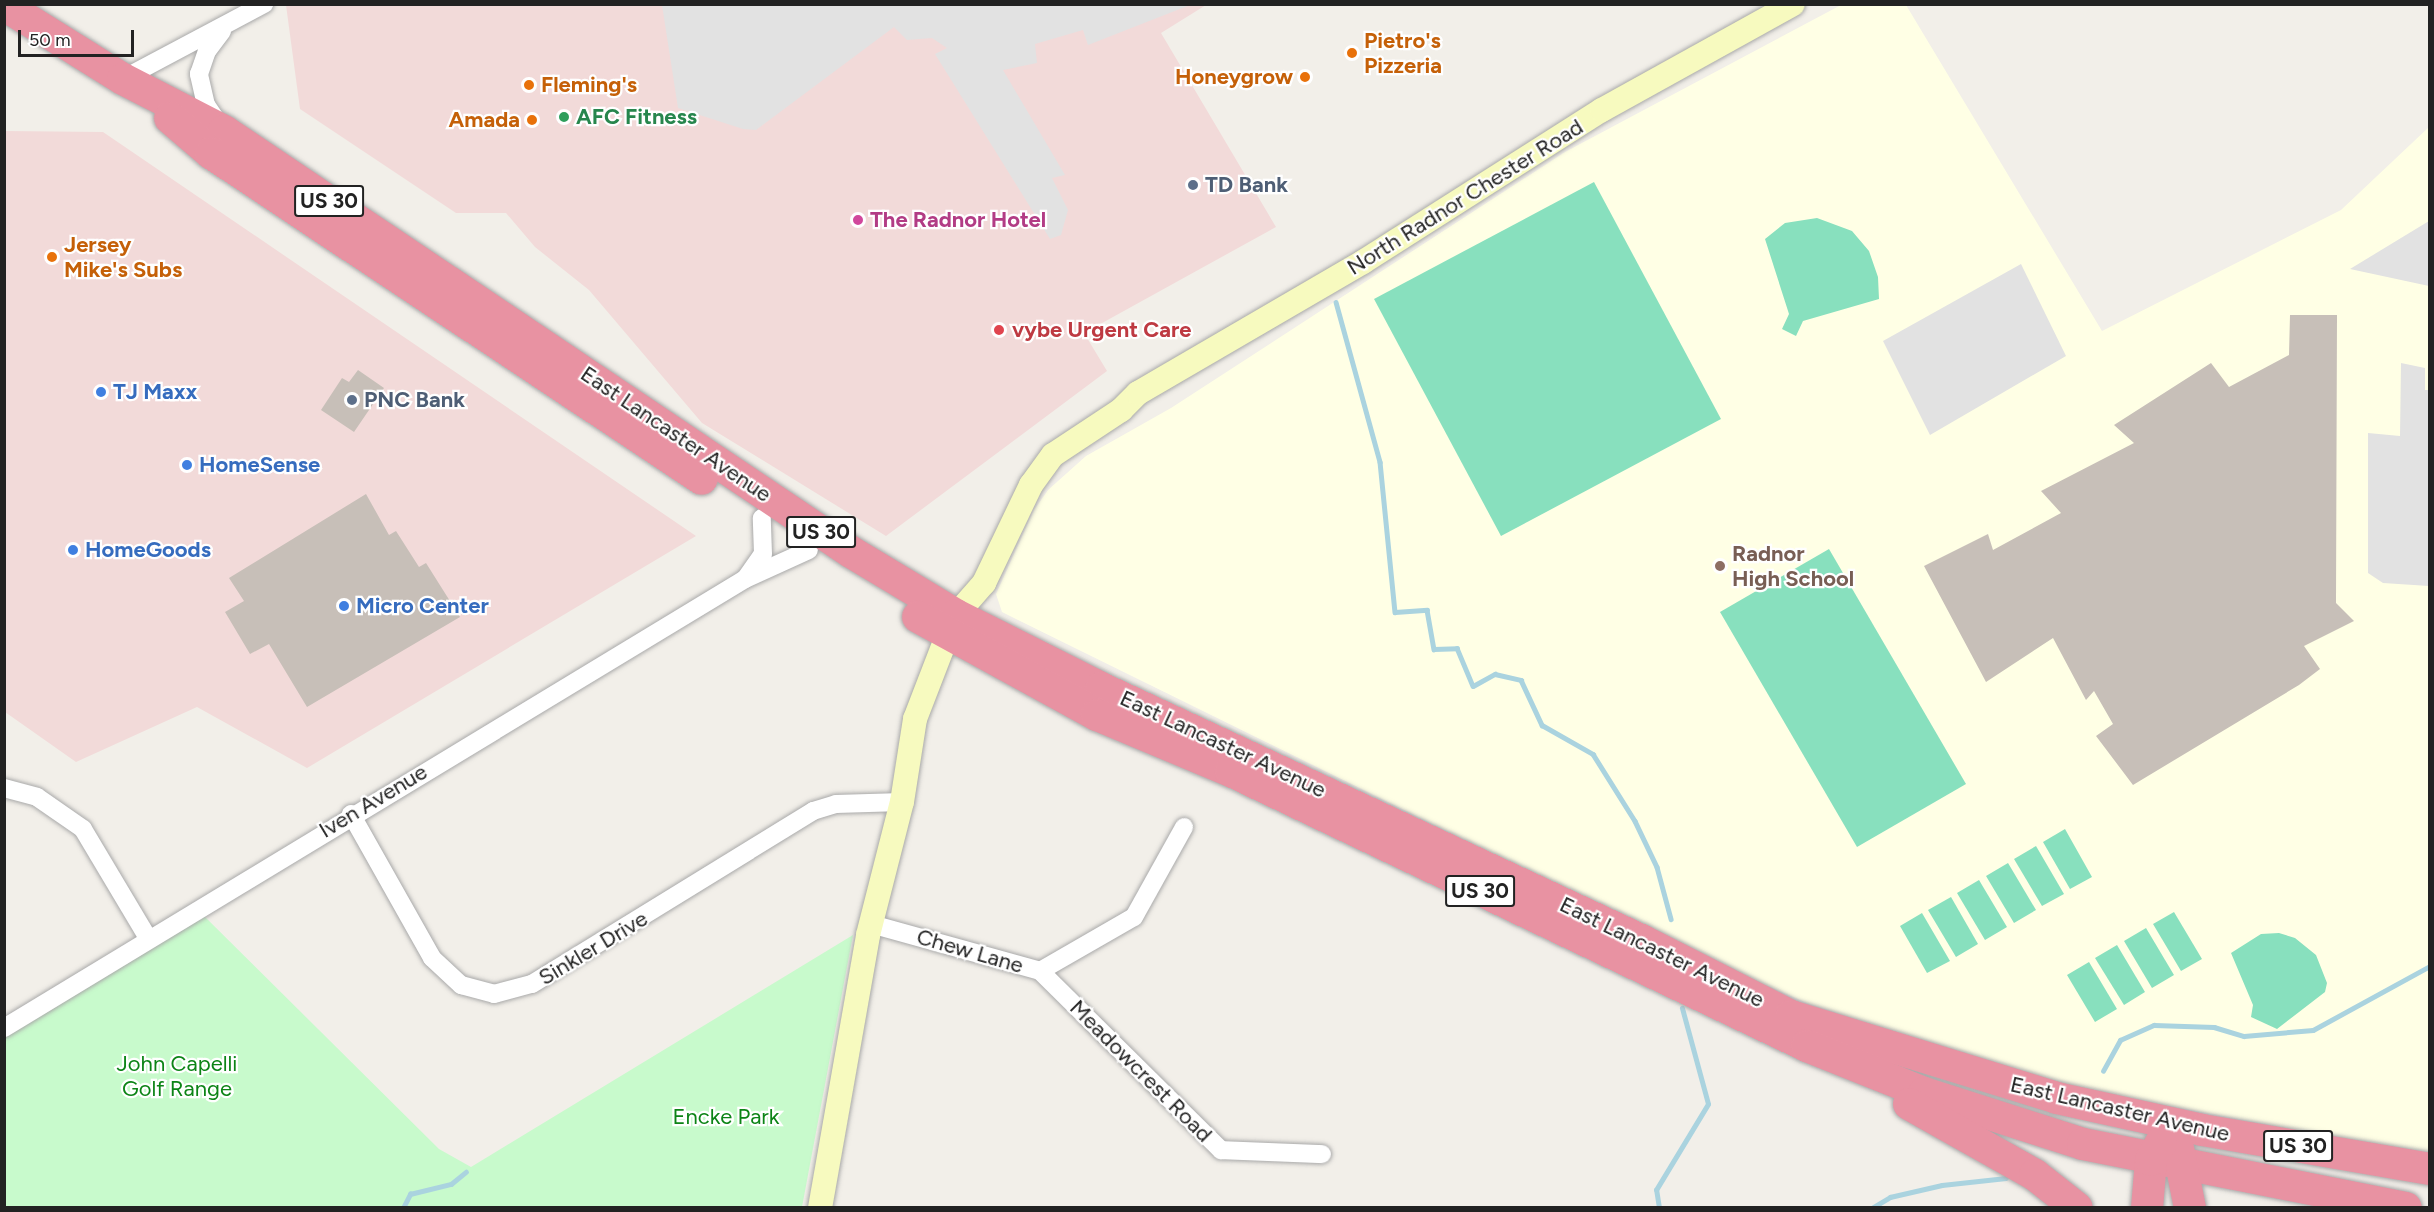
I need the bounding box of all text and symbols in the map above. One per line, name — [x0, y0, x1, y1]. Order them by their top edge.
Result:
scale bar — [21, 18, 136, 56]
place label: Pietro's Pizzeria — [1364, 27, 1442, 78]
text: 50 m — [29, 29, 71, 51]
marker: Pietro's Pizzeria — [1345, 46, 1359, 60]
place label: Honeygrow — [1175, 64, 1293, 90]
marker: Honeygrow — [1298, 70, 1312, 84]
place label: Fleming's — [541, 72, 637, 98]
marker: Fleming's — [522, 78, 536, 92]
place label: AFC Fitness — [576, 104, 697, 130]
place label: Amada — [449, 107, 520, 133]
marker: AFC Fitness — [557, 110, 571, 124]
marker: Amada — [525, 113, 539, 127]
street label: North Radnor Chester Road — [1342, 113, 1588, 281]
place label: TD Bank — [1205, 172, 1288, 198]
marker: TD Bank — [1186, 178, 1200, 192]
road number: US 30 — [293, 183, 365, 219]
place label: The Radnor Hotel — [870, 207, 1046, 233]
marker: The Radnor Hotel — [851, 213, 865, 227]
place label: Jersey Mike's Subs — [64, 231, 182, 282]
marker: Jersey Mike's Subs — [45, 250, 59, 264]
place label: vybe Urgent Care — [1012, 317, 1191, 343]
marker: vybe Urgent Care — [990, 321, 1008, 339]
street label: East Lancaster Avenue — [576, 360, 776, 508]
place label: TJ Maxx — [113, 379, 197, 405]
marker: TJ Maxx — [94, 385, 108, 399]
place label: PNC Bank — [364, 387, 465, 413]
marker: PNC Bank — [345, 393, 359, 407]
place label: HomeSense — [199, 452, 320, 478]
marker: HomeSense — [180, 458, 194, 472]
road number: US 30 — [785, 514, 857, 550]
place label: HomeGoods — [85, 537, 211, 563]
place label: Radnor High School — [1732, 540, 1854, 592]
marker: HomeGoods — [66, 543, 80, 557]
marker: Radnor High School — [1713, 559, 1727, 573]
place label: Micro Center — [356, 593, 489, 619]
marker: Micro Center — [337, 599, 351, 613]
street label: East Lancaster Avenue — [1116, 685, 1330, 803]
street label: Iven Avenue — [314, 758, 432, 844]
road number: US 30 — [1444, 873, 1516, 909]
street label: East Lancaster Avenue — [1556, 891, 1768, 1013]
street label: Sinkler Drive — [534, 905, 652, 991]
street label: Chew Lane — [914, 923, 1026, 979]
street label: Meadowcrest Road — [1064, 994, 1218, 1148]
park label: John Capelli Golf Range — [117, 1050, 237, 1102]
street label: East Lancaster Avenue — [2008, 1071, 2232, 1147]
park label: Encke Park — [673, 1104, 779, 1130]
road number: US 30 — [2262, 1128, 2334, 1164]

